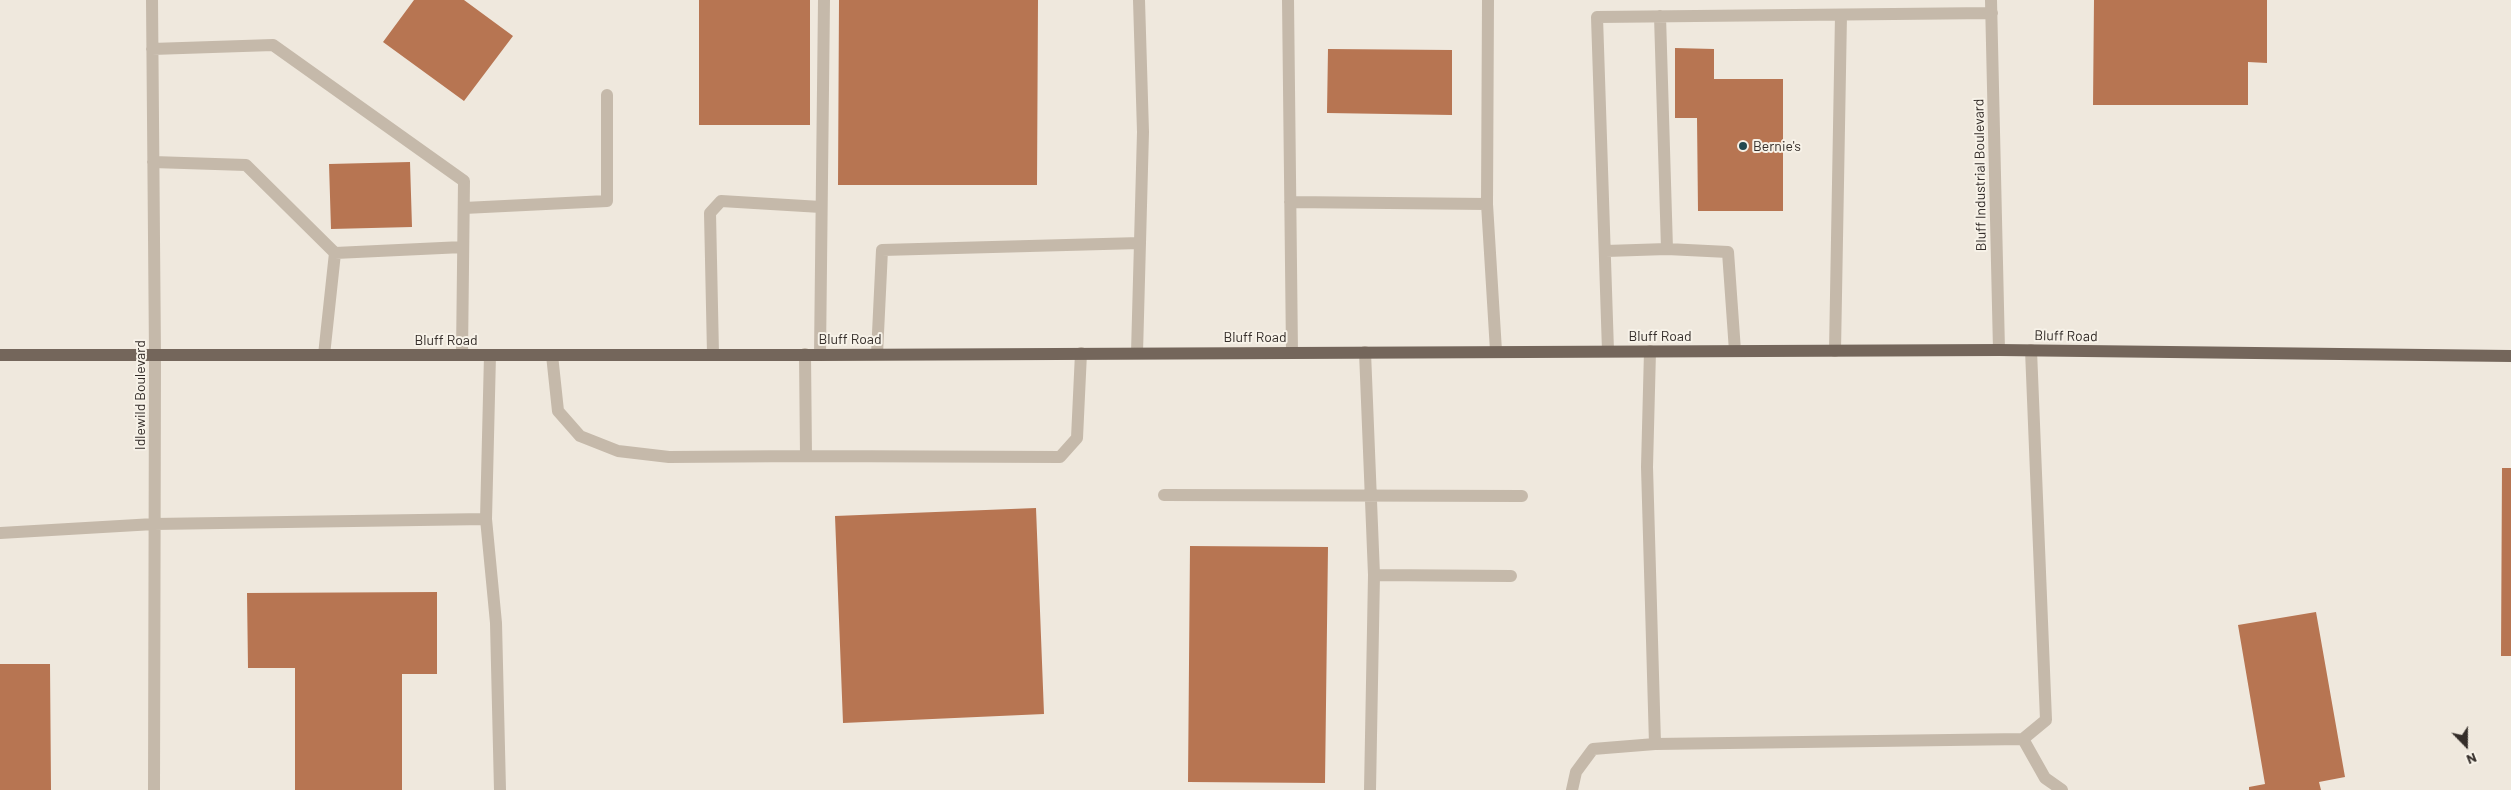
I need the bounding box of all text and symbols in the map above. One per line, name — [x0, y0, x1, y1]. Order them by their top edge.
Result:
street label: Bluff Industrial Boulevard — [1970, 98, 1990, 252]
place label: Bernie's — [1753, 138, 1801, 154]
marker: Bernie's — [1737, 140, 1749, 152]
street label: Bluff Road — [2034, 327, 2098, 345]
street label: Bluff Road — [1628, 328, 1692, 344]
street label: Bluff Road — [1223, 329, 1287, 345]
street label: Bluff Road — [818, 331, 882, 347]
street label: Bluff Road — [414, 332, 478, 348]
street label: Idlewild Boulevard — [132, 340, 148, 450]
north arrow — [2441, 720, 2491, 770]
text: N — [2464, 750, 2479, 769]

